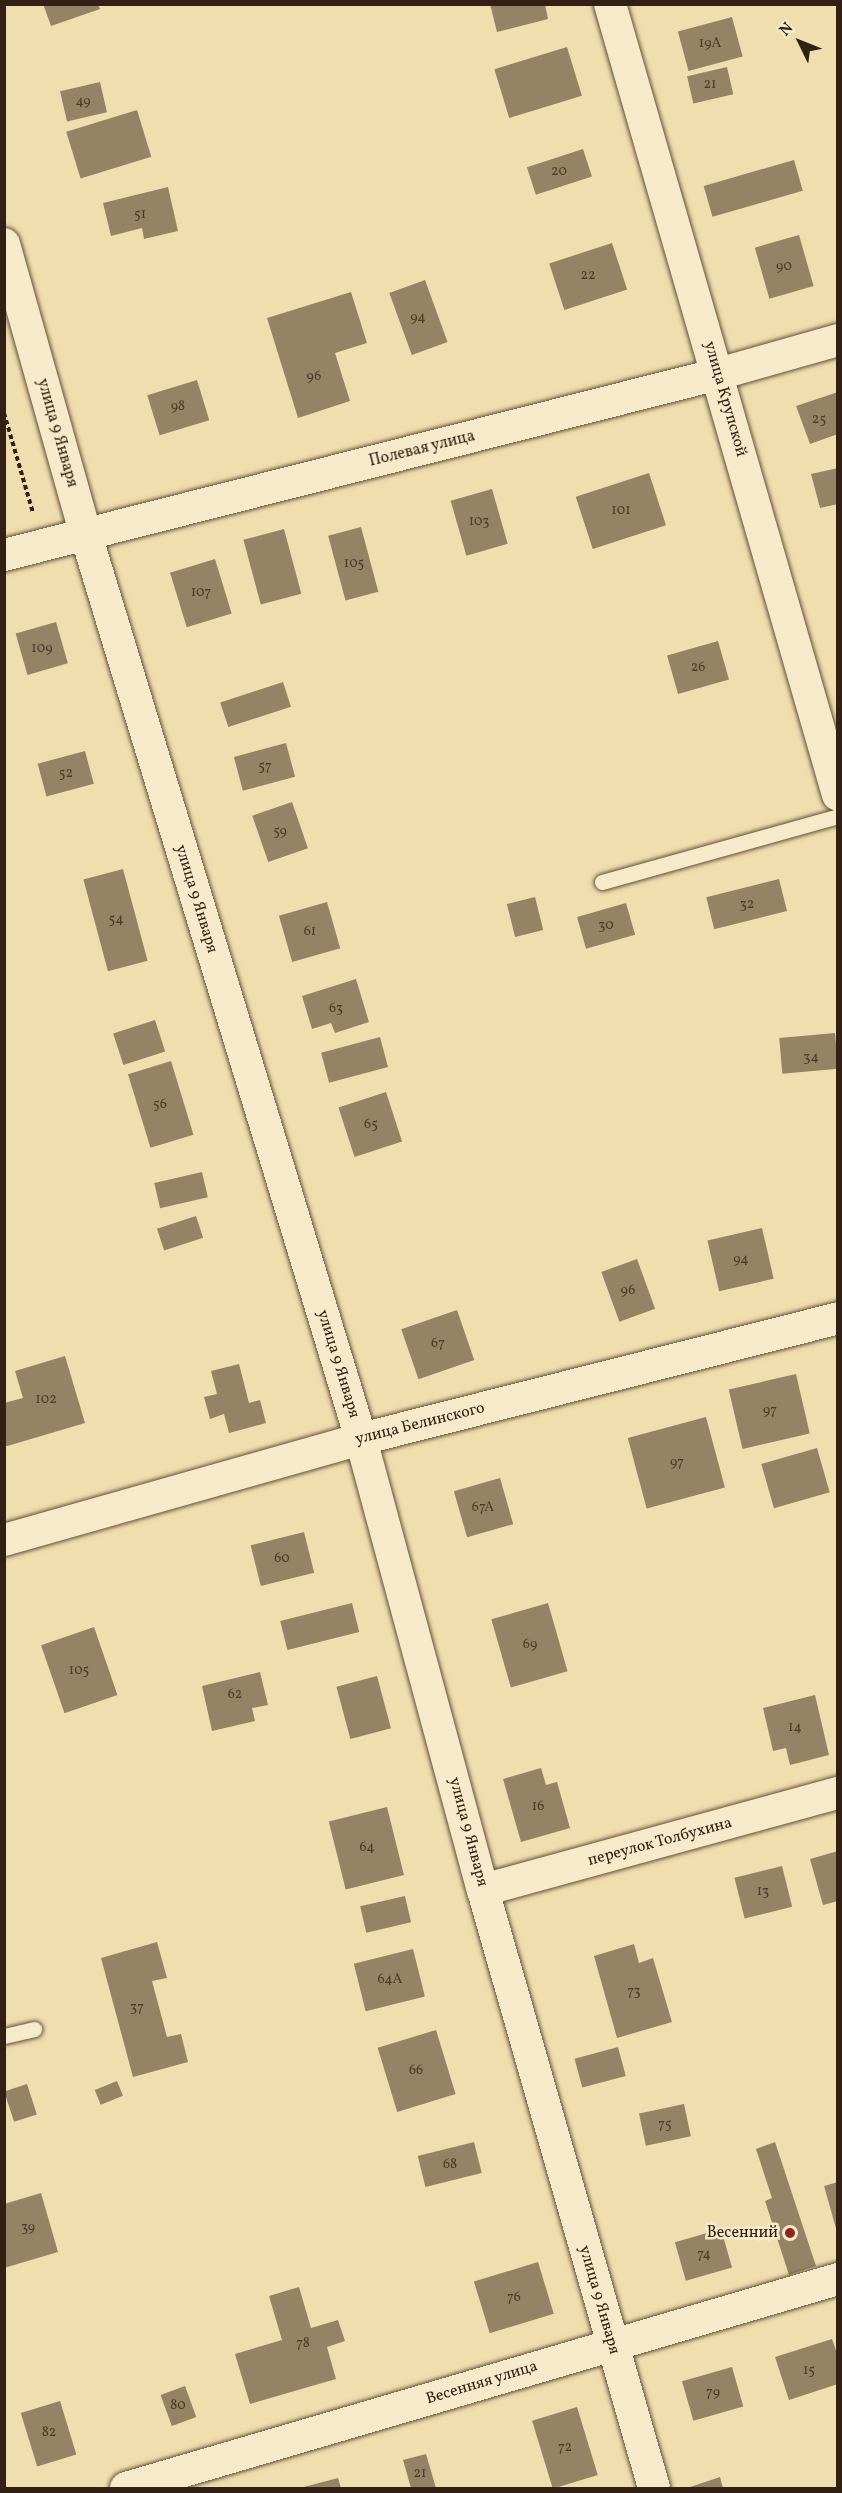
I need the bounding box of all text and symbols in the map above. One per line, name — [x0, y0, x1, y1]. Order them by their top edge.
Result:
north arrow — [770, 12, 830, 72]
text: N — [775, 18, 799, 41]
house number: 19А — [699, 36, 721, 52]
house number: 21 — [704, 77, 716, 93]
house number: 49 — [75, 94, 91, 110]
house number: 20 — [551, 164, 567, 180]
house number: 51 — [134, 207, 146, 223]
house number: 90 — [776, 259, 792, 275]
house number: 22 — [580, 268, 596, 284]
house number: 94 — [410, 310, 426, 326]
street label: улица Крупской — [699, 339, 751, 459]
house number: 96 — [307, 369, 321, 385]
street label: улица 9 Января — [32, 376, 82, 490]
house number: 98 — [171, 399, 185, 415]
house number: 25 — [812, 412, 826, 428]
street label: Полевая улица — [367, 427, 477, 471]
house number: 101 — [611, 503, 631, 519]
house number: 103 — [469, 514, 489, 530]
house number: 105 — [344, 556, 364, 572]
house number: 107 — [191, 585, 211, 601]
house number: 109 — [31, 641, 53, 657]
house number: 26 — [691, 660, 705, 676]
house number: 57 — [258, 759, 272, 775]
house number: 52 — [59, 766, 73, 782]
house number: 59 — [273, 824, 287, 840]
street label: улица 9 Января — [170, 843, 222, 955]
house number: 32 — [740, 897, 754, 913]
house number: 54 — [108, 912, 124, 928]
house number: 30 — [598, 918, 614, 934]
house number: 61 — [304, 924, 316, 940]
house number: 63 — [329, 1001, 343, 1017]
house number: 34 — [803, 1050, 819, 1066]
house number: 56 — [153, 1097, 167, 1113]
house number: 65 — [364, 1117, 378, 1133]
house number: 94 — [733, 1252, 749, 1268]
house number: 96 — [621, 1283, 635, 1299]
street label: улица 9 Января — [312, 1308, 364, 1420]
house number: 67 — [431, 1336, 445, 1352]
house number: 102 — [35, 1392, 57, 1408]
street label: улица Белинского — [353, 1399, 487, 1449]
house number: 97 — [763, 1403, 777, 1419]
house number: 97 — [670, 1455, 684, 1471]
house number: 67А — [472, 1500, 494, 1516]
house number: 60 — [274, 1551, 290, 1567]
house number: 69 — [523, 1637, 537, 1653]
house number: 105 — [69, 1663, 89, 1679]
house number: 62 — [228, 1687, 242, 1703]
house number: 14 — [788, 1720, 802, 1736]
street label: улица 9 Января — [444, 1775, 492, 1889]
house number: 16 — [532, 1799, 544, 1815]
street label: переулок Толбухина — [586, 1813, 734, 1871]
house number: 64 — [359, 1840, 375, 1856]
house number: 13 — [757, 1884, 769, 1900]
house number: 64А — [378, 1972, 402, 1988]
house number: 73 — [627, 1984, 641, 2000]
house number: 37 — [130, 2000, 144, 2016]
house number: 66 — [409, 2063, 423, 2079]
house number: 75 — [658, 2117, 672, 2133]
house number: 68 — [443, 2157, 457, 2173]
house number: 39 — [21, 2220, 35, 2236]
place label: Весенний — [707, 2223, 778, 2243]
marker: Весенний — [783, 2226, 797, 2240]
street label: улица 9 Января — [574, 2243, 624, 2357]
house number: 74 — [697, 2247, 711, 2263]
house number: 76 — [507, 2290, 521, 2306]
house number: 78 — [296, 2336, 310, 2352]
street label: Весенняя улица — [424, 2357, 540, 2409]
house number: 15 — [803, 2363, 815, 2379]
house number: 79 — [706, 2385, 720, 2401]
house number: 80 — [170, 2398, 186, 2414]
house number: 82 — [42, 2425, 56, 2441]
house number: 72 — [558, 2440, 572, 2456]
house number: 21 — [414, 2466, 426, 2482]

